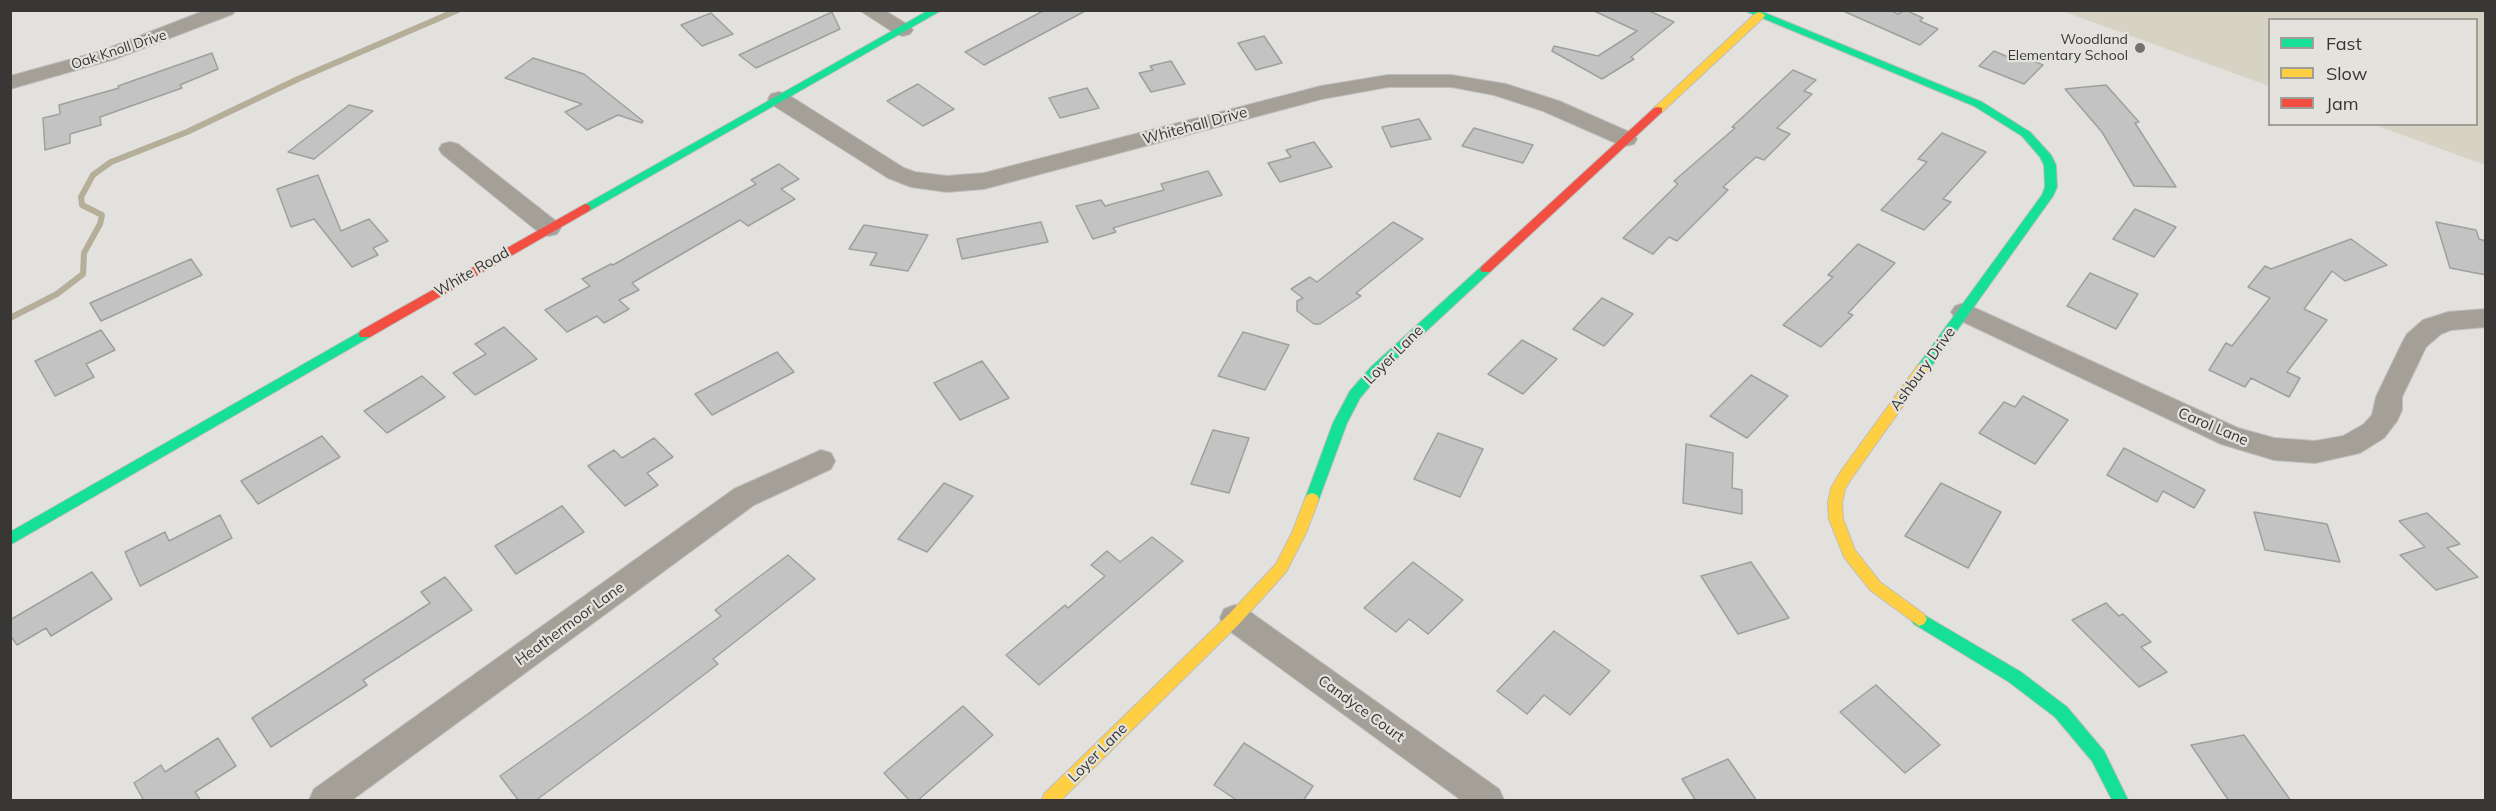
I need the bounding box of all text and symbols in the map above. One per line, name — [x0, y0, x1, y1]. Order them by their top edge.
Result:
legend — [2268, 18, 2478, 126]
street label: Oak Knoll Drive — [69, 27, 169, 73]
place label: Woodland Elementary School — [2008, 32, 2128, 64]
text: Fast — [2326, 32, 2362, 55]
marker: Woodland Elementary School — [2133, 41, 2147, 55]
text: Slow — [2326, 62, 2367, 85]
text: Jam — [2326, 92, 2359, 115]
street label: Whitehall Drive — [1141, 103, 1249, 149]
street label: White Road — [432, 243, 512, 301]
street label: Loyer Lane — [1361, 322, 1427, 388]
street label: Ashbury Drive — [1887, 324, 1959, 414]
street label: Carol Lane — [2175, 404, 2251, 450]
street label: Heathermoor Lane — [512, 578, 628, 670]
street label: Candyce Court — [1314, 672, 1408, 746]
street label: Loyer Lane — [1065, 720, 1131, 786]

